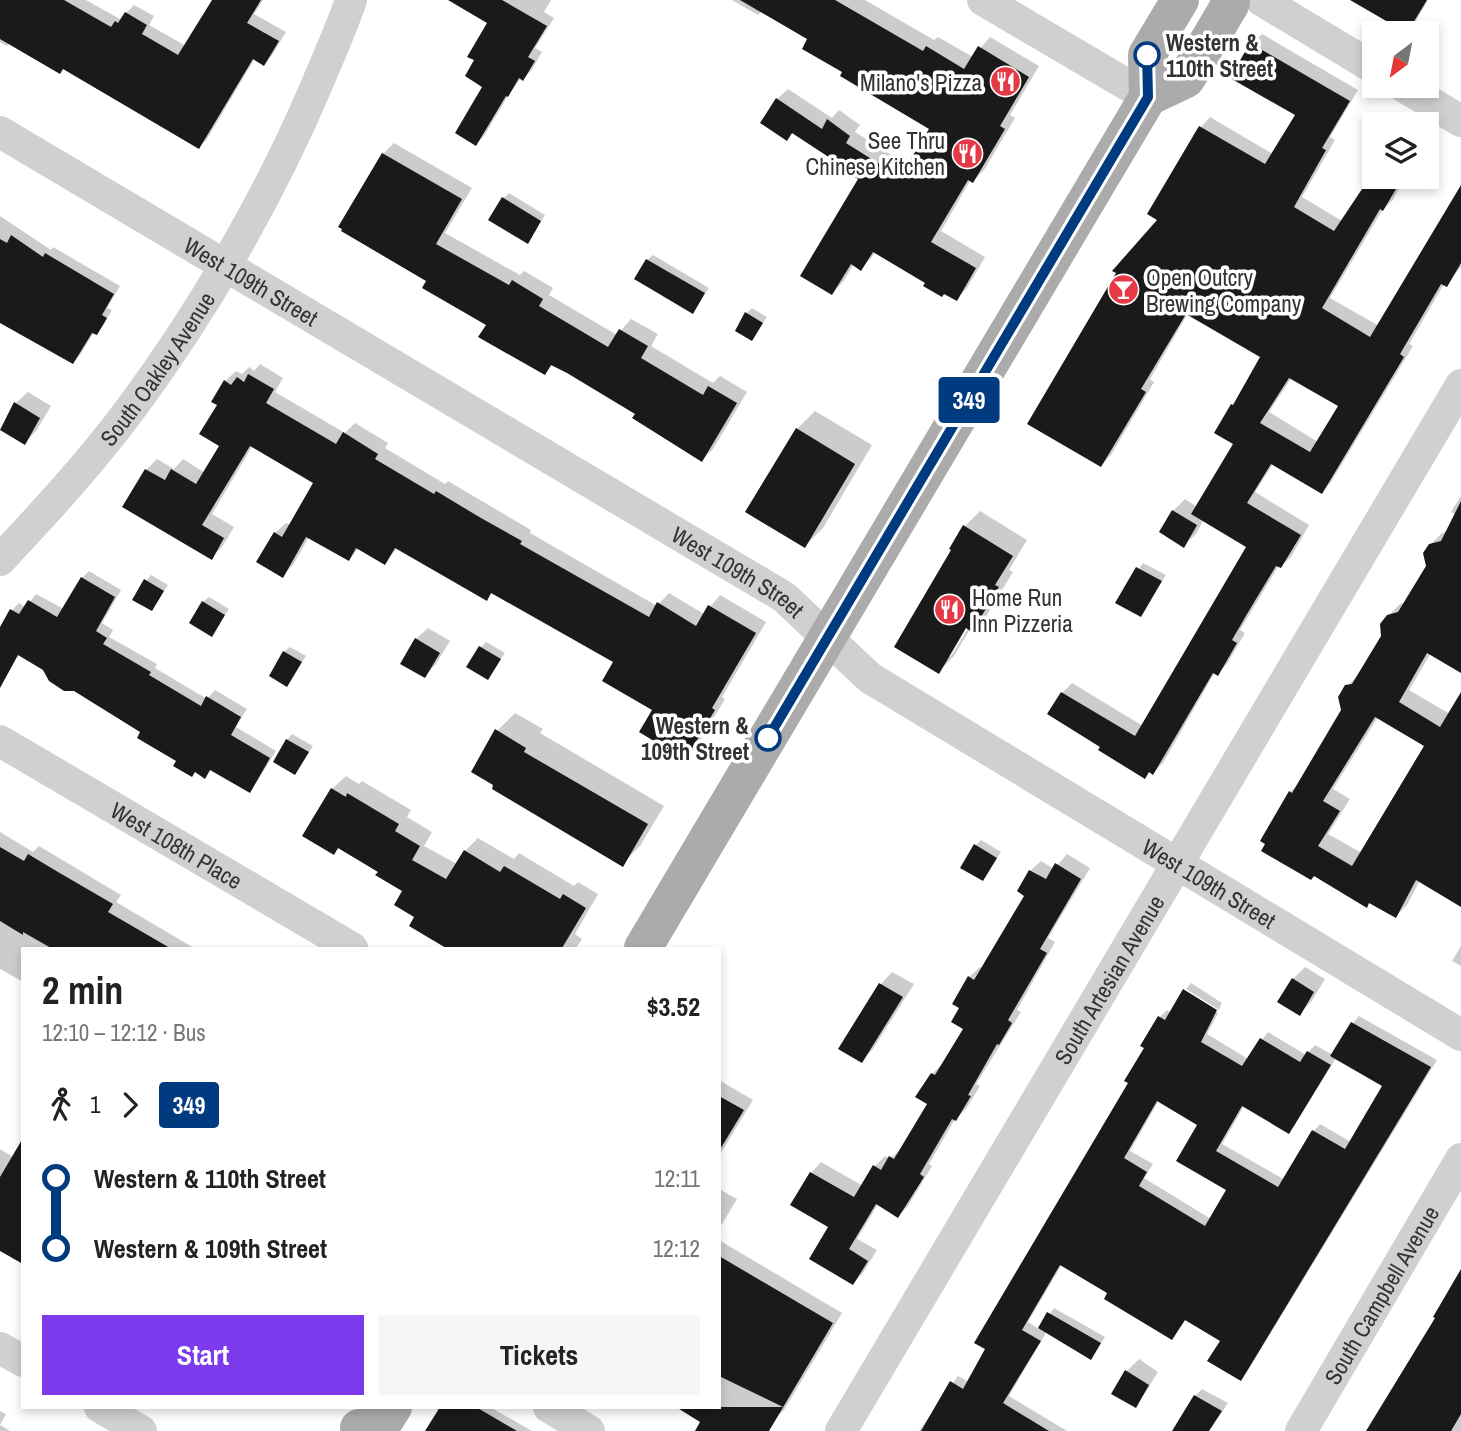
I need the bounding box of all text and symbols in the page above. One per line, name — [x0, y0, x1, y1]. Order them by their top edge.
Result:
north arrow — [1362, 21, 1438, 98]
map controls — [1362, 21, 1439, 189]
place label: Western & 110th Street — [1166, 27, 1273, 84]
marker: Western & 110th Street — [1134, 42, 1160, 68]
restaurant icon: Milano's Pizza — [988, 65, 1022, 99]
place label: Milano's Pizza — [860, 67, 983, 98]
button: layers — [1362, 112, 1439, 189]
place label: See Thru Chinese Kitchen — [806, 125, 945, 182]
restaurant icon: See Thru Chinese Kitchen — [951, 136, 985, 170]
street label: West 109th Street — [178, 229, 324, 333]
place label: Open Outcry Brewing Company — [1146, 262, 1302, 319]
bar icon: Open Outcry Brewing Company — [1106, 273, 1140, 307]
street label: South Oakley Avenue — [92, 286, 221, 452]
line badge: 349 — [929, 377, 1009, 423]
text: 349 — [953, 384, 985, 416]
street label: West 109th Street — [666, 518, 811, 624]
place label: Home Run Inn Pizzeria — [972, 582, 1073, 639]
restaurant icon: Home Run Inn Pizzeria — [932, 593, 966, 627]
place label: Western & 109th Street — [641, 710, 749, 767]
marker: Western & 109th Street — [755, 725, 781, 751]
street label: West 108th Place — [105, 794, 248, 896]
street label: West 109th Street — [1137, 831, 1282, 935]
street label: South Artesian Avenue — [1046, 889, 1171, 1070]
text: 2 min — [42, 965, 123, 1016]
text: $3.52 — [647, 989, 700, 1024]
text: 12:10 – 12:12 · Bus — [42, 1017, 206, 1048]
icon: walk — [42, 1086, 80, 1124]
icon: forward — [111, 1086, 149, 1124]
text: 1 — [90, 1089, 101, 1120]
text: 349 — [173, 1089, 205, 1121]
text: Western & 110th Street — [94, 1161, 326, 1196]
text: 12:11 — [654, 1163, 700, 1194]
street label: South Campbell Avenue — [1316, 1200, 1446, 1390]
text: Western & 109th Street — [94, 1231, 327, 1266]
text: 12:12 — [653, 1233, 700, 1264]
button: Start — [42, 1315, 364, 1395]
button: Tickets — [378, 1315, 700, 1395]

